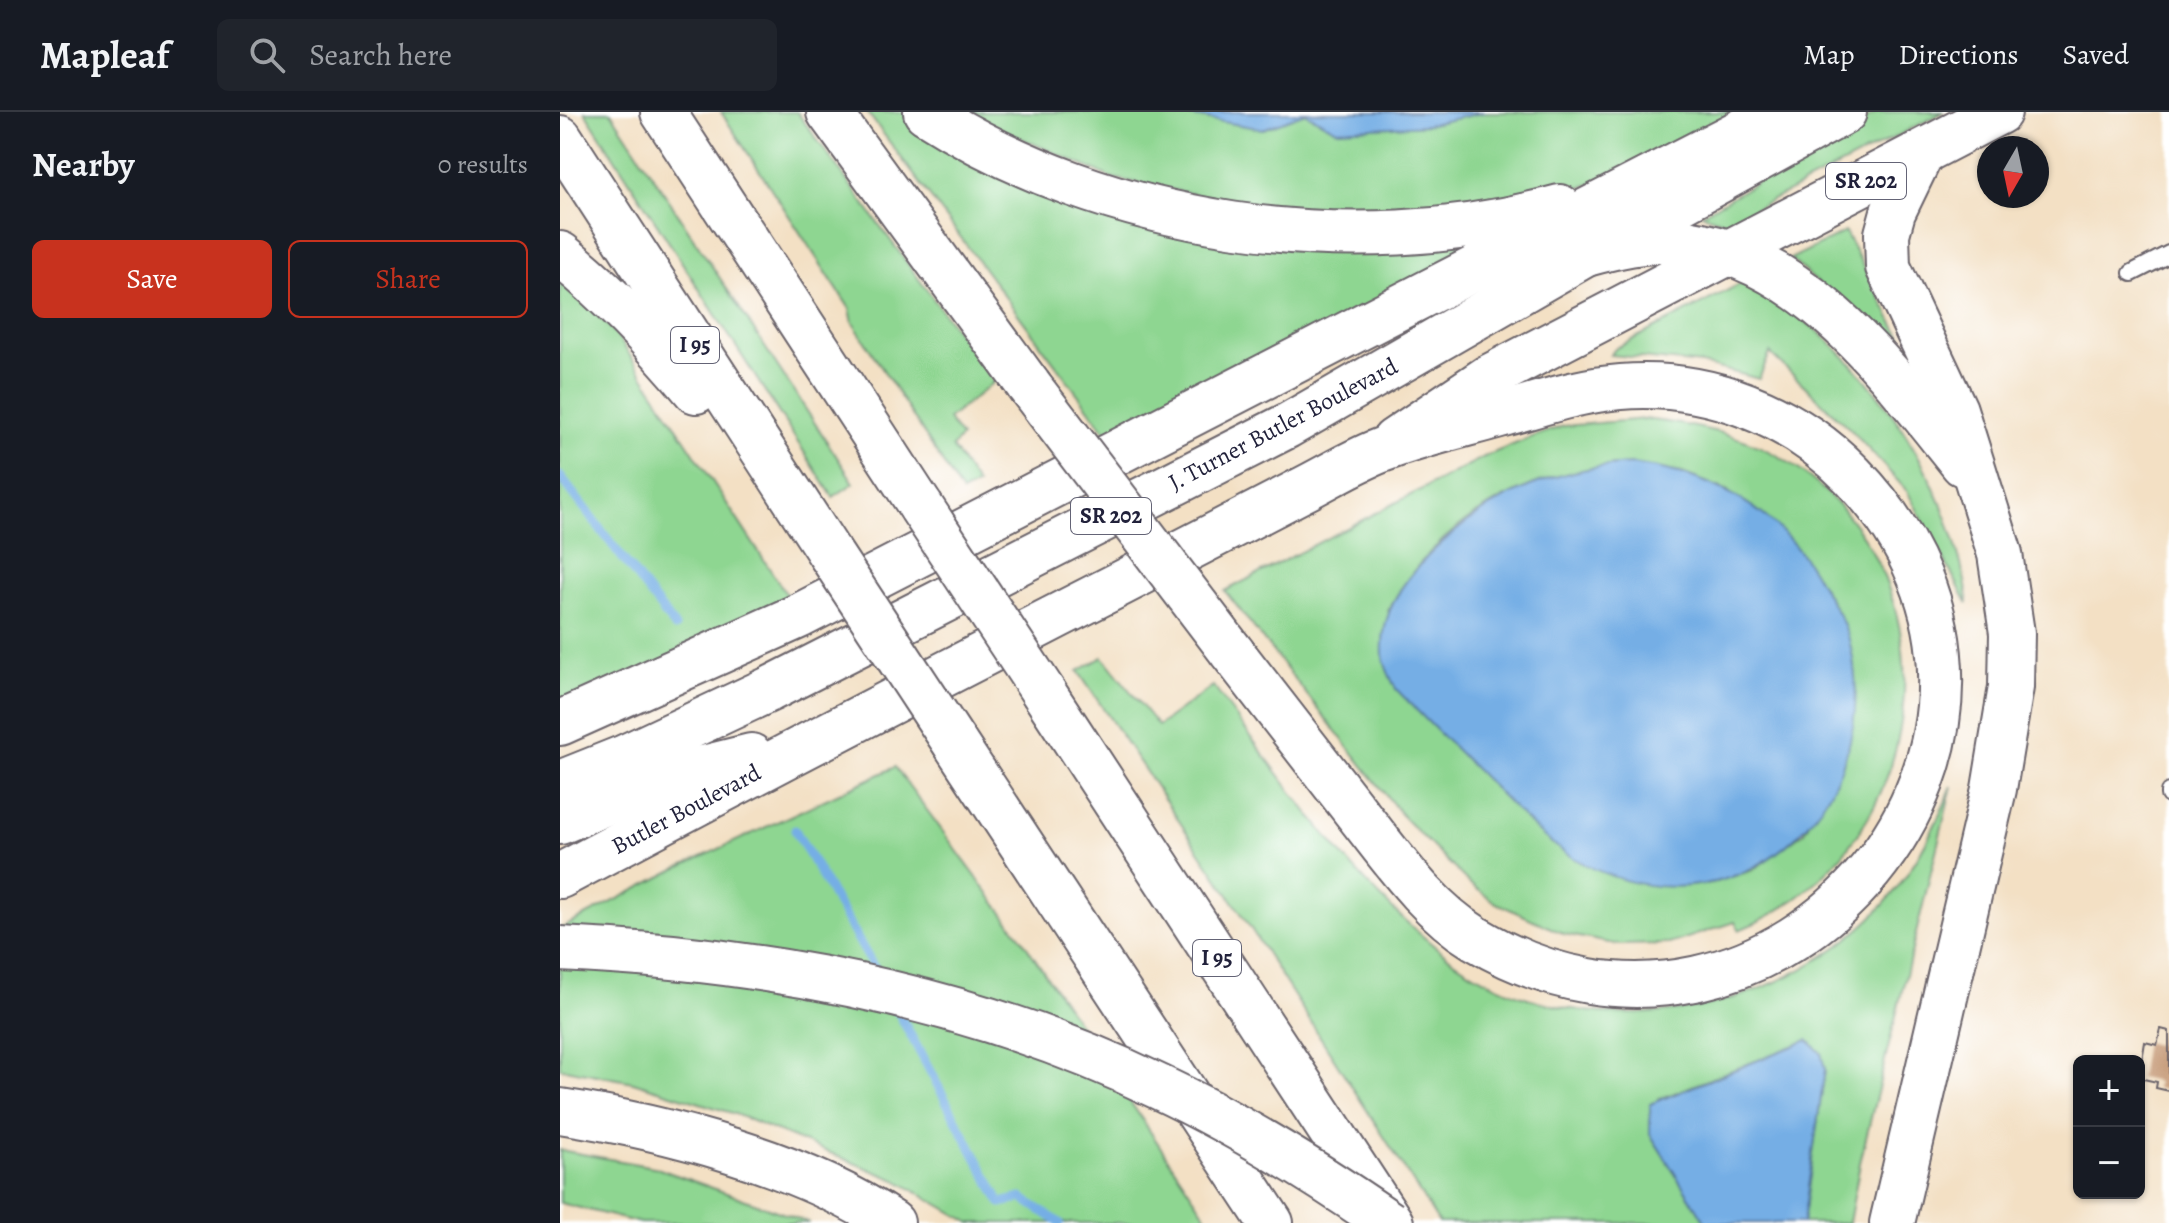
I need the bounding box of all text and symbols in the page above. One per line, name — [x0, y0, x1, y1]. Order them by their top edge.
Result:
search box — [217, 19, 777, 91]
text: Mapleaf — [40, 29, 169, 81]
icon: search — [245, 33, 289, 77]
text: Search here — [309, 35, 452, 75]
text: Map — [1803, 36, 1854, 74]
text: Directions — [1898, 36, 2019, 74]
text: Saved — [2063, 36, 2129, 74]
north arrow — [1977, 136, 2049, 208]
text: Nearby — [32, 141, 135, 188]
text: 0 results — [438, 147, 528, 182]
road number: SR 202 — [1826, 163, 1906, 199]
button: Save — [32, 240, 272, 318]
button: Share — [288, 240, 528, 318]
road number: I 95 — [671, 327, 719, 363]
street label: J. Turner Butler Boulevard — [1163, 350, 1403, 498]
road number: SR 202 — [1071, 498, 1151, 534]
street label: Butler Boulevard — [606, 756, 766, 862]
road number: I 95 — [1193, 940, 1241, 976]
map controls — [2073, 1055, 2145, 1199]
button: + — [2073, 1055, 2145, 1127]
button: − — [2073, 1127, 2145, 1199]

